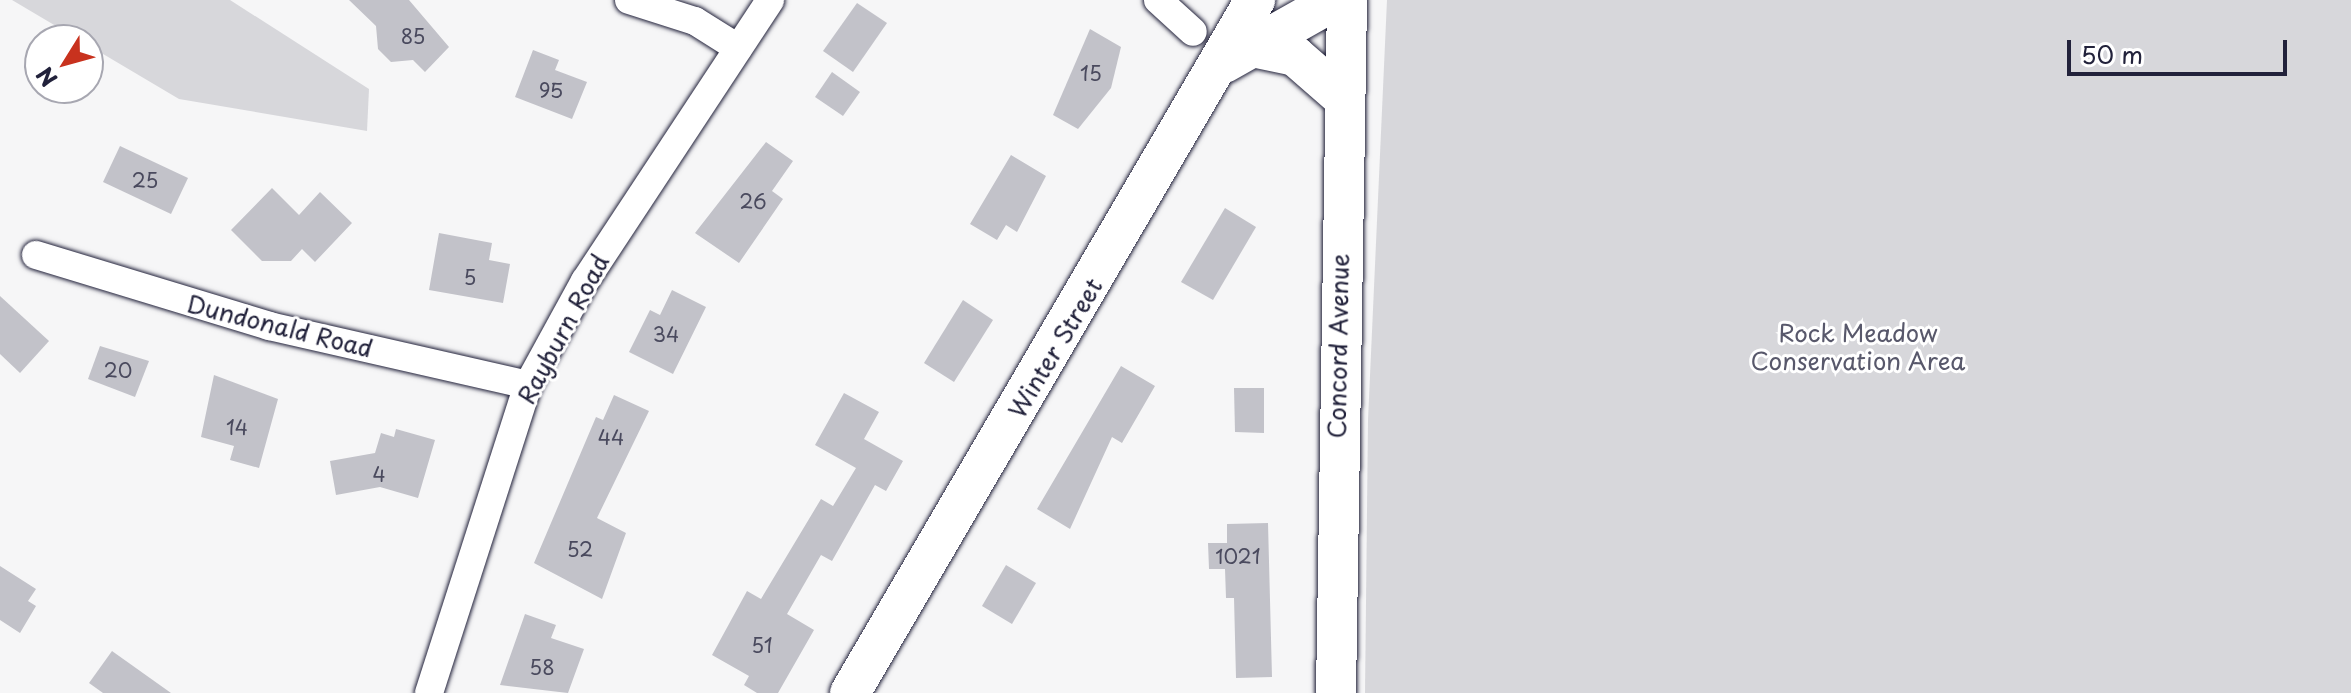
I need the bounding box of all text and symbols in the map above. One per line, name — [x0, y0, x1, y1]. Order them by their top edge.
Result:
north arrow — [24, 24, 104, 104]
house number: 85 — [401, 24, 425, 48]
scale bar — [2071, 24, 2291, 74]
text: 50 m — [2081, 36, 2143, 72]
text: N — [28, 61, 64, 94]
house number: 15 — [1080, 61, 1102, 85]
house number: 95 — [539, 78, 563, 102]
house number: 25 — [132, 168, 158, 192]
house number: 26 — [739, 189, 767, 213]
street label: Rayburn Road — [512, 250, 614, 408]
street label: Concord Avenue — [1322, 252, 1354, 440]
house number: 5 — [464, 265, 476, 289]
street label: Winter Street — [1002, 272, 1108, 424]
street label: Dundonald Road — [183, 289, 377, 363]
park label: Rock Meadow Conservation Area — [1751, 319, 1965, 375]
house number: 34 — [653, 322, 679, 346]
house number: 20 — [104, 358, 132, 382]
house number: 14 — [226, 415, 248, 439]
house number: 44 — [598, 425, 624, 449]
house number: 4 — [372, 462, 386, 486]
house number: 52 — [567, 537, 593, 561]
house number: 1021 — [1215, 544, 1261, 568]
house number: 51 — [751, 633, 773, 657]
house number: 58 — [529, 655, 555, 679]

